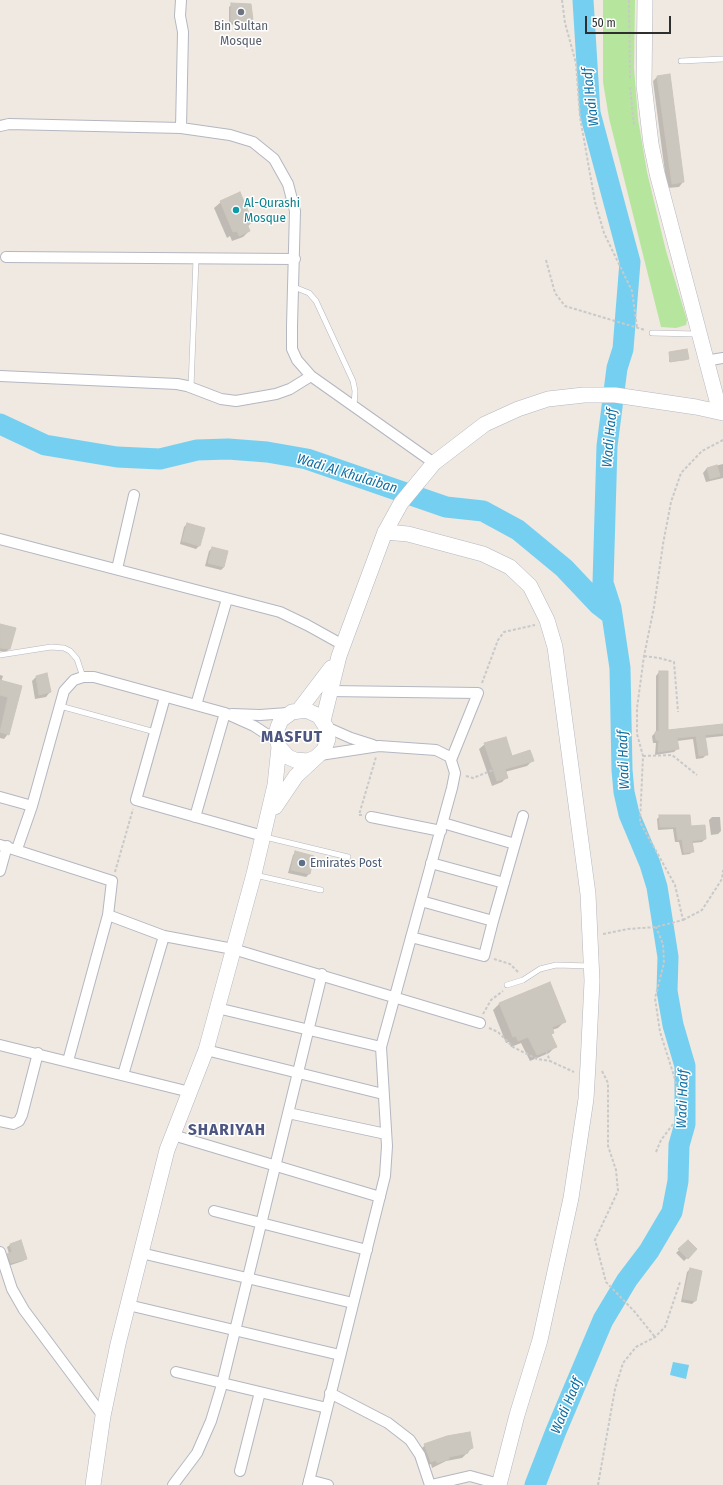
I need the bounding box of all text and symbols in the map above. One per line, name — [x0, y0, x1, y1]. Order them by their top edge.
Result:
marker: Bin Sultan Mosque — [236, 7, 246, 17]
scale bar — [587, 8, 673, 34]
text: 50 m — [592, 16, 616, 30]
place label: Bin Sultan Mosque — [214, 18, 268, 49]
water label: Wadi Hadf — [579, 67, 603, 127]
place label: Al-Qurashi Mosque — [244, 195, 300, 226]
marker: Al-Qurashi Mosque — [231, 205, 241, 215]
water label: Wadi Hadf — [599, 408, 621, 468]
water label: Wadi Al Khulaiban — [295, 451, 399, 497]
district label: MASFUT — [261, 727, 323, 747]
water label: Wadi Hadf — [615, 730, 633, 790]
place label: Emirates Post — [310, 855, 382, 871]
marker: Emirates Post — [297, 858, 307, 868]
water label: Wadi Hadf — [674, 1069, 692, 1129]
district label: SHARIYAH — [188, 1120, 266, 1140]
water label: Wadi Hadf — [548, 1376, 586, 1436]

